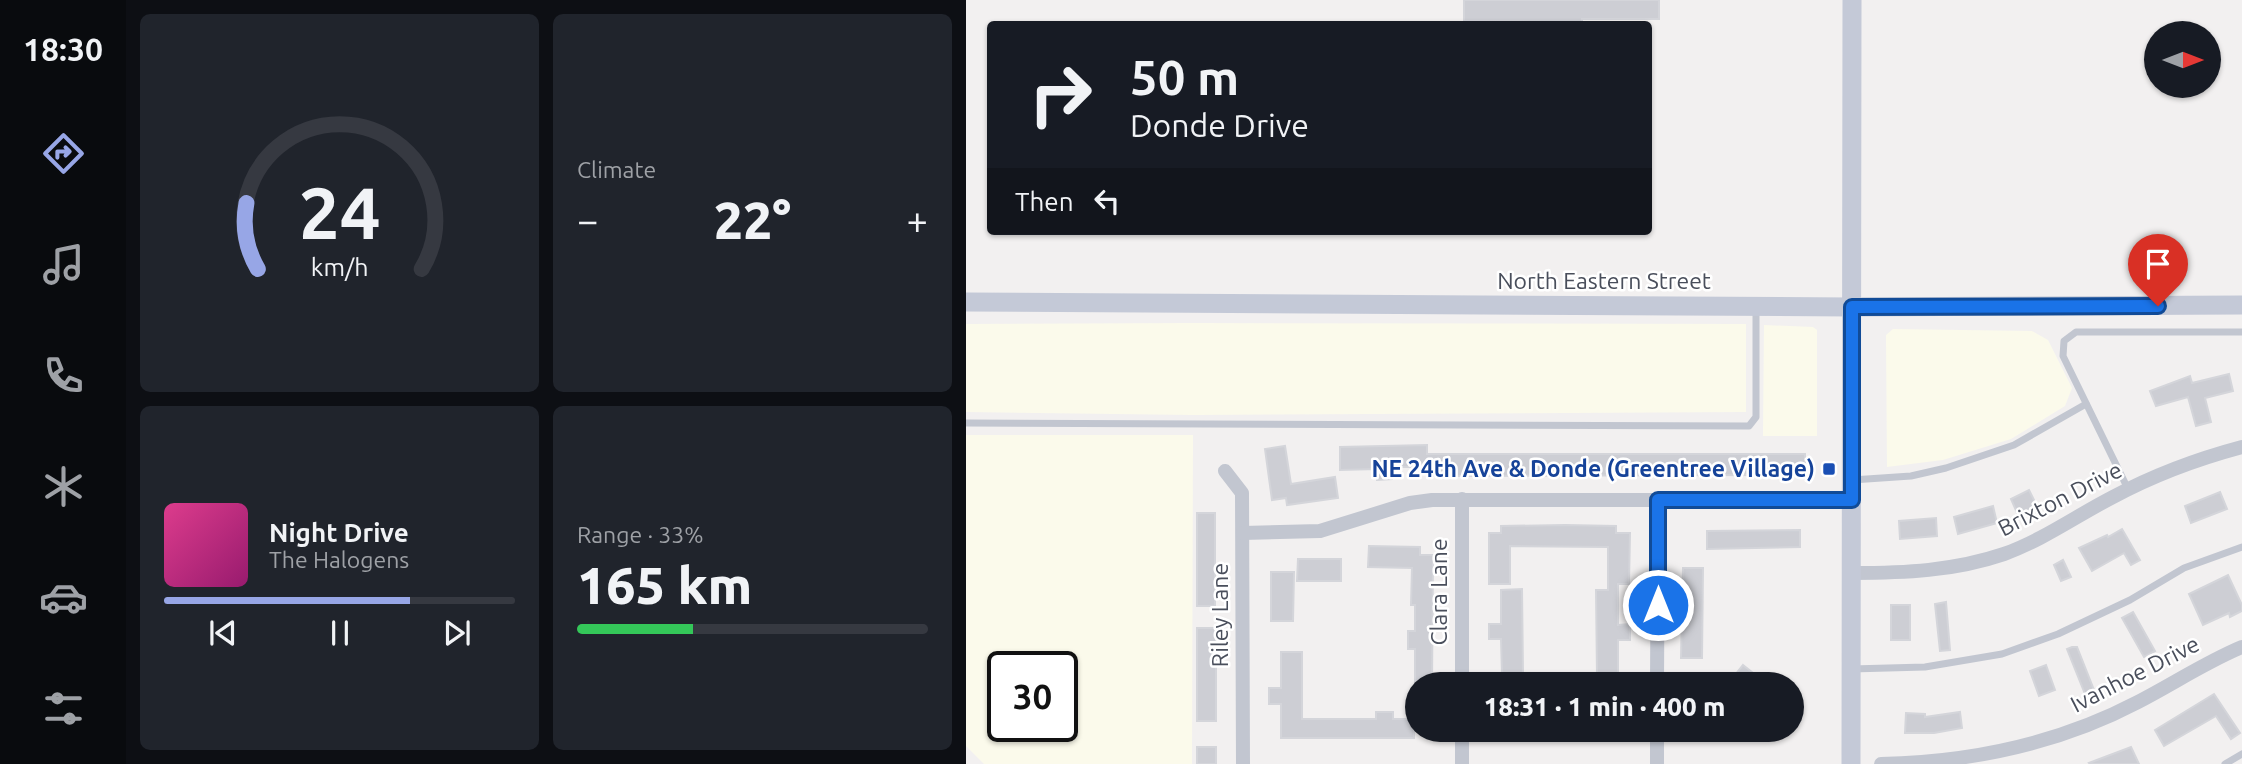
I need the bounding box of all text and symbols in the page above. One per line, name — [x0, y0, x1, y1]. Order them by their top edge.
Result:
north arrow — [2144, 21, 2221, 98]
map controls — [2144, 21, 2221, 98]
text: 18:30 — [23, 31, 103, 67]
icon: right — [1015, 49, 1106, 140]
text: 50 m — [1130, 49, 1239, 104]
text: Donde Drive — [1130, 107, 1309, 143]
icon: directions — [39, 129, 88, 178]
text: Climate — [577, 157, 656, 182]
text: 24 — [298, 171, 381, 253]
icon: left — [1088, 182, 1126, 220]
text: Then — [1015, 187, 1074, 216]
text: 22° — [714, 191, 791, 249]
text: − — [577, 199, 598, 241]
text: + — [907, 199, 928, 241]
pin — [2128, 234, 2188, 306]
icon: music — [39, 240, 88, 289]
icon: arrive — [2139, 245, 2177, 283]
text: km/h — [311, 253, 368, 281]
street label: North Eastern Street — [1497, 268, 1711, 293]
icon: phone — [39, 351, 88, 400]
place label: NE 24th Ave & Donde (Greentree Village) — [1371, 456, 1815, 482]
street label: Brixton Drive — [1994, 457, 2126, 541]
marker: NE 24th Ave & Donde (Greentree Village) — [1821, 461, 1837, 477]
icon: climate — [39, 462, 88, 511]
text: Night Drive — [269, 518, 409, 547]
text: Range · 33% — [577, 522, 704, 547]
street label: Clara Lane — [1426, 538, 1451, 646]
text: The Halogens — [269, 547, 409, 572]
text: 165 km — [577, 556, 752, 614]
street label: Riley Lane — [1207, 563, 1232, 667]
position arrow — [1621, 568, 1695, 642]
icon: car — [39, 573, 88, 622]
icon: previous — [204, 614, 242, 652]
icon: pause — [321, 614, 359, 652]
icon: next — [438, 614, 476, 652]
street label: Ivanhoe Drive — [2066, 630, 2203, 717]
speed limit sign: 30 — [987, 651, 1078, 742]
icon: filters — [39, 684, 88, 733]
text: 18:31 · 1 min · 400 m — [1484, 692, 1725, 721]

